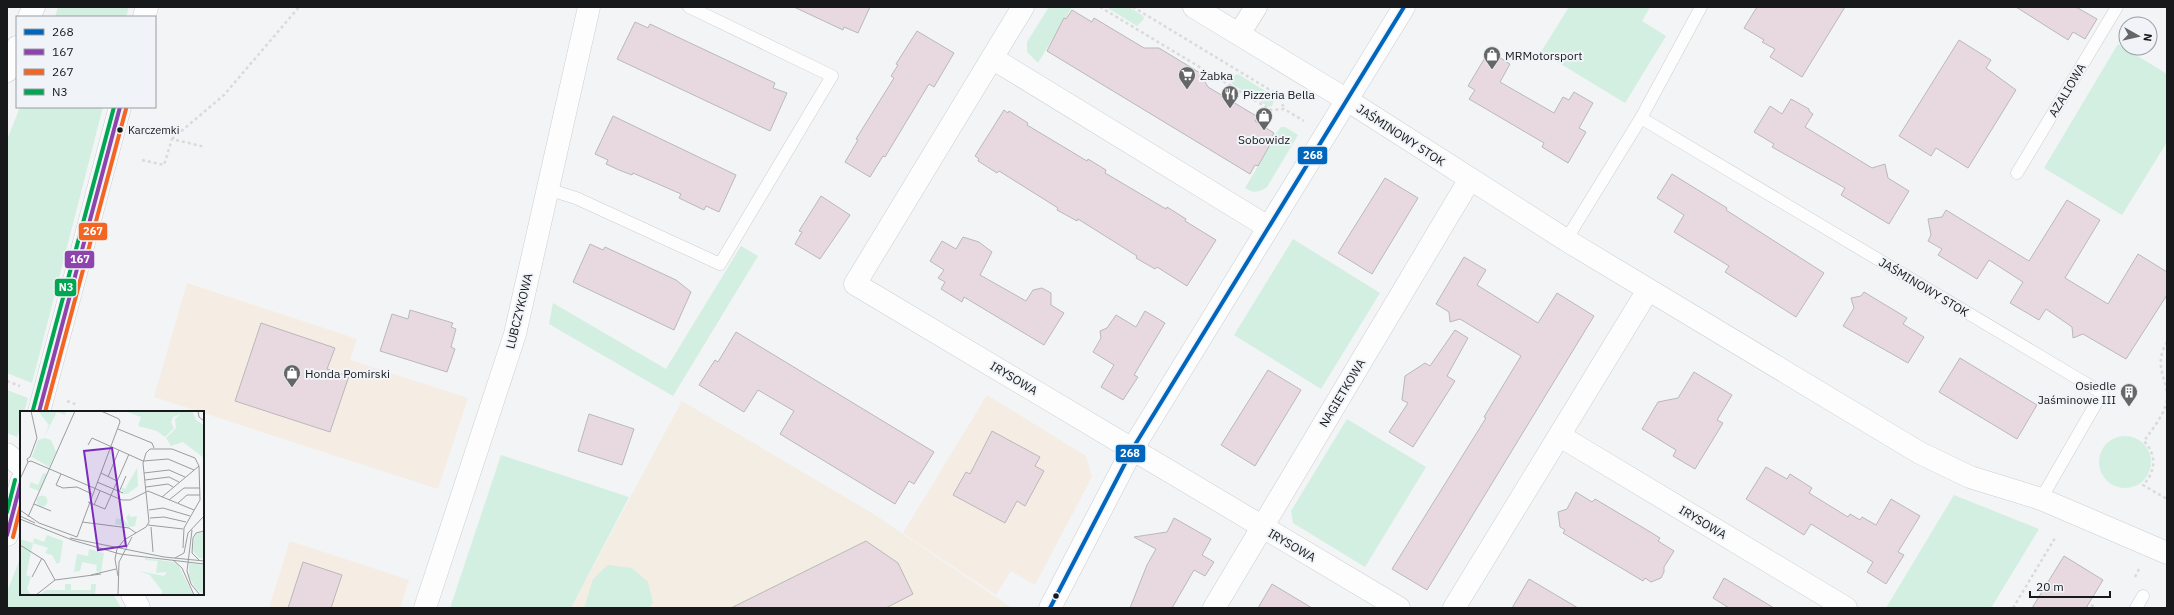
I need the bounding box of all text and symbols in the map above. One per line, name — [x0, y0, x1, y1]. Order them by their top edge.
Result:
legend — [16, 16, 156, 108]
north arrow — [2118, 16, 2158, 56]
text: 268 — [52, 24, 74, 39]
text: N — [2140, 32, 2155, 42]
text: 167 — [52, 44, 74, 59]
shop icon: MRMotorsport — [1482, 45, 1502, 70]
place label: MRMotorsport — [1505, 48, 1582, 63]
street label: AZALIOWA — [2045, 60, 2089, 120]
text: 267 — [52, 64, 74, 79]
supermarket icon: Żabka — [1177, 65, 1197, 90]
place label: Żabka — [1200, 68, 1234, 83]
text: N3 — [52, 84, 68, 99]
restaurant icon: Pizzeria Bella — [1220, 84, 1240, 109]
place label: Pizzeria Bella — [1243, 87, 1315, 102]
street label: JAŚMINOWY STOK — [1354, 101, 1448, 169]
shop icon: Sobowidz — [1254, 106, 1274, 131]
place label: Karczemki — [128, 123, 179, 137]
marker: Karczemki — [115, 125, 125, 135]
place label: Sobowidz — [1238, 132, 1290, 147]
line badge: 268 — [1297, 146, 1328, 165]
text: 268 — [1303, 148, 1323, 162]
line badge: 267 — [78, 222, 108, 241]
text: 267 — [83, 224, 103, 238]
line badge: 167 — [64, 250, 95, 269]
text: 167 — [70, 252, 90, 266]
street label: JAŚMINOWY STOK — [1876, 254, 1972, 320]
street label: LUBCZYKOWA — [502, 271, 536, 350]
line badge: N3 — [54, 278, 77, 297]
text: N3 — [59, 280, 73, 294]
street label: NAGIETKOWA — [1316, 356, 1368, 430]
street label: IRYSOWA — [988, 358, 1041, 398]
shop icon: Honda Pomirski — [282, 363, 302, 388]
place label: Honda Pomirski — [305, 366, 390, 381]
place label: Osiedle Jaśminowe III — [2038, 378, 2116, 407]
building icon: Osiedle Jaśminowe III — [2119, 382, 2139, 407]
inset map — [20, 411, 204, 595]
line badge: 268 — [1115, 444, 1146, 463]
text: 268 — [1120, 446, 1140, 460]
street label: IRYSOWA — [1677, 502, 1730, 542]
street label: IRYSOWA — [1265, 525, 1319, 565]
scale bar — [2030, 573, 2110, 599]
text: 20 m — [2036, 579, 2064, 594]
unlabelled marker — [1051, 591, 1061, 601]

